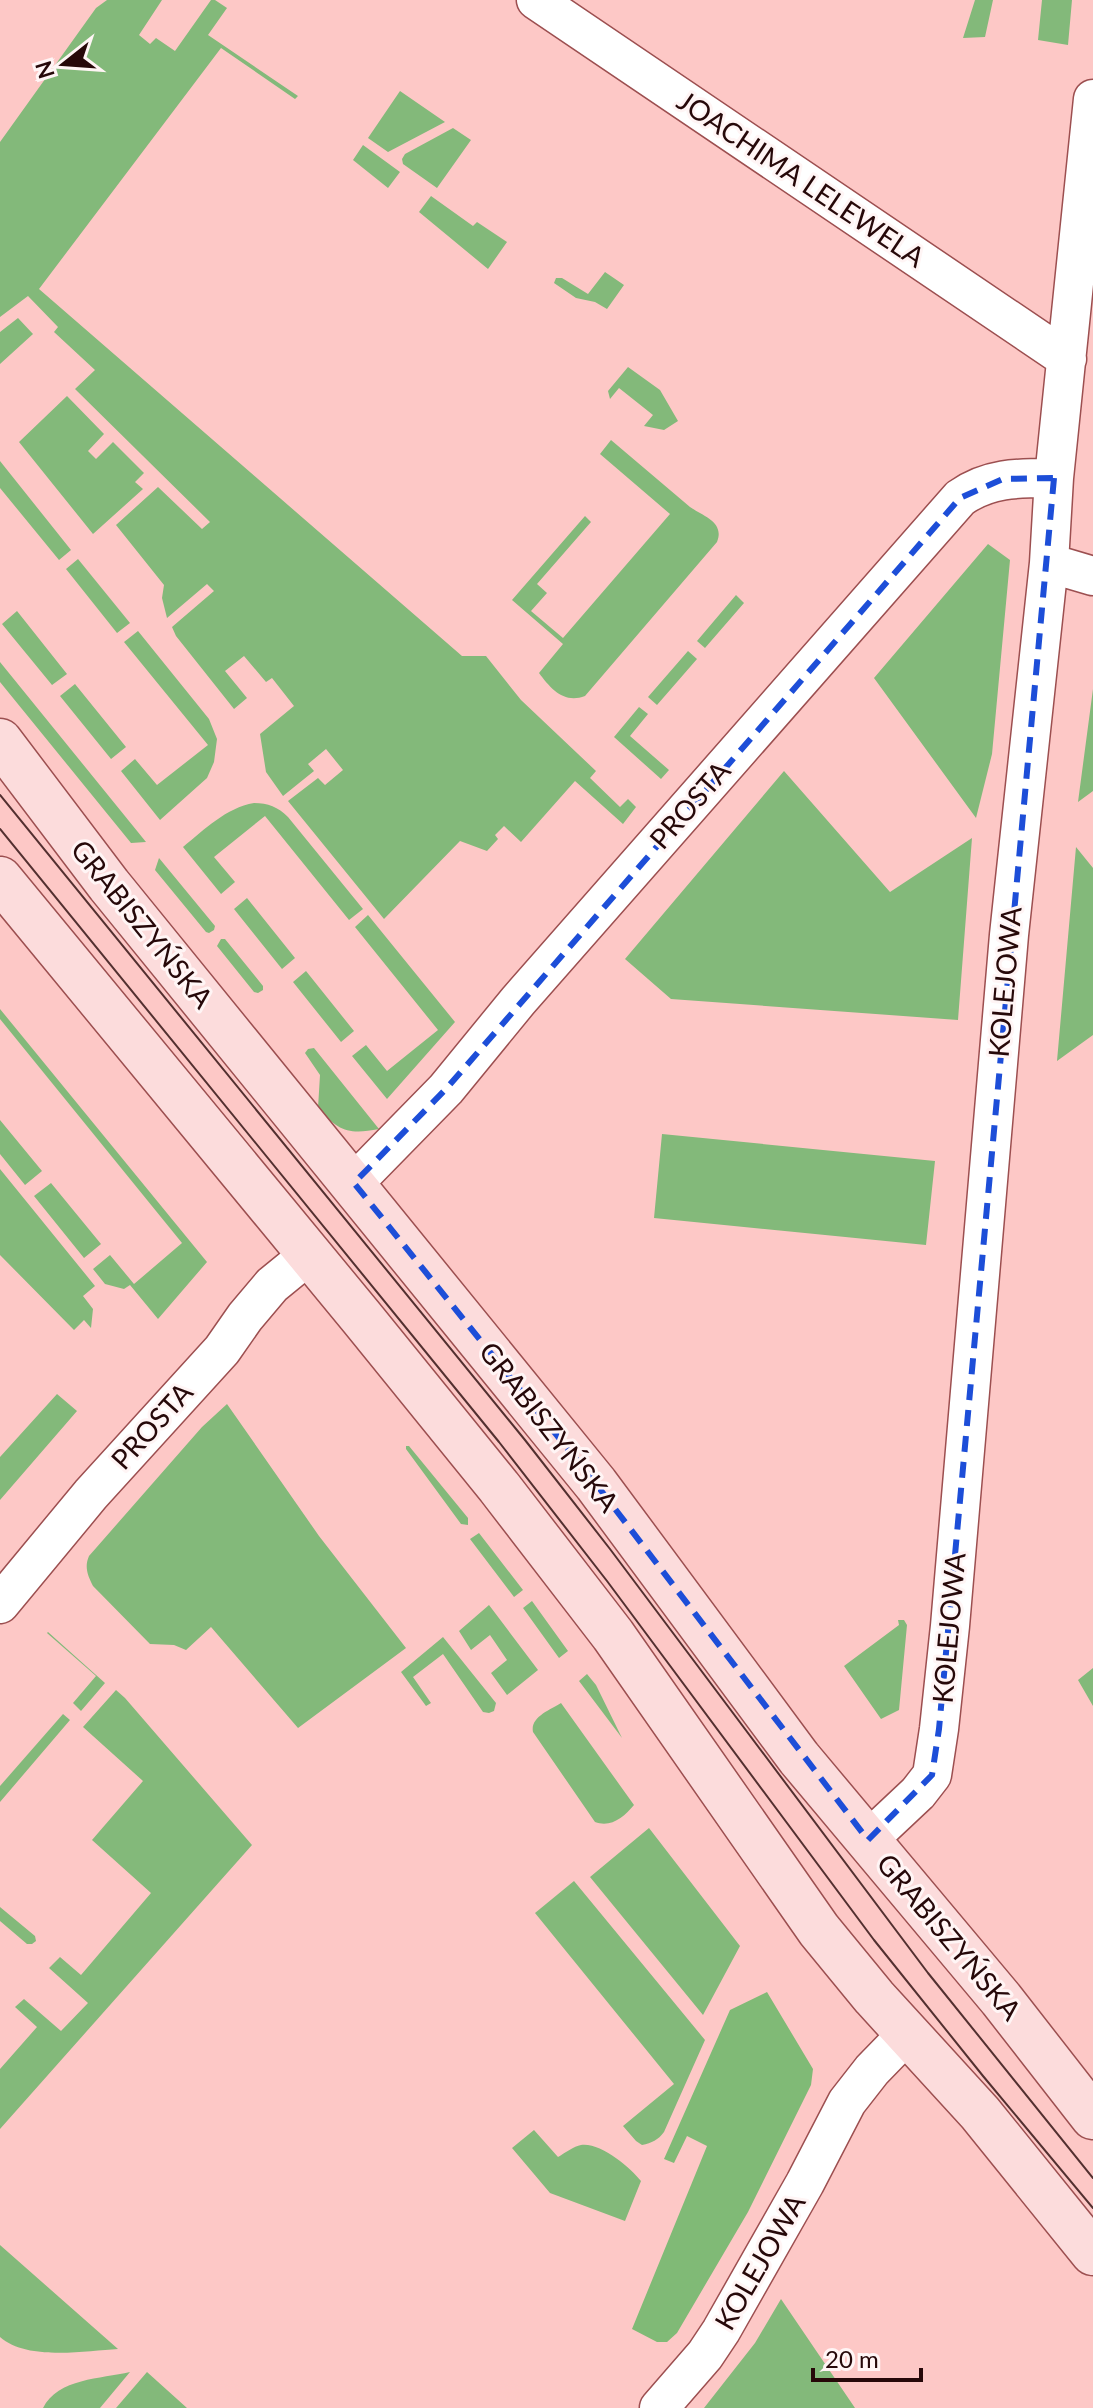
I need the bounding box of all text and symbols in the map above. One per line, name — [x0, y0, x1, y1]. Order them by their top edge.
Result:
north arrow — [24, 24, 104, 104]
text: N — [29, 58, 60, 82]
street label: JOACHIMA LELEWELA — [671, 83, 932, 274]
street label: PROSTA — [642, 753, 737, 855]
street label: GRABISZYŃSKA — [65, 832, 221, 1014]
street label: KOLEJOWA — [980, 905, 1028, 1059]
street label: GRABISZYŃSKA — [473, 1335, 627, 1518]
street label: PROSTA — [103, 1375, 199, 1476]
street label: KOLEJOWA — [924, 1551, 972, 1705]
street label: GRABISZYŃSKA — [870, 1846, 1029, 2026]
street label: KOLEJOWA — [707, 2188, 812, 2335]
scale bar — [813, 2332, 921, 2382]
text: 20 m — [825, 2344, 879, 2373]

